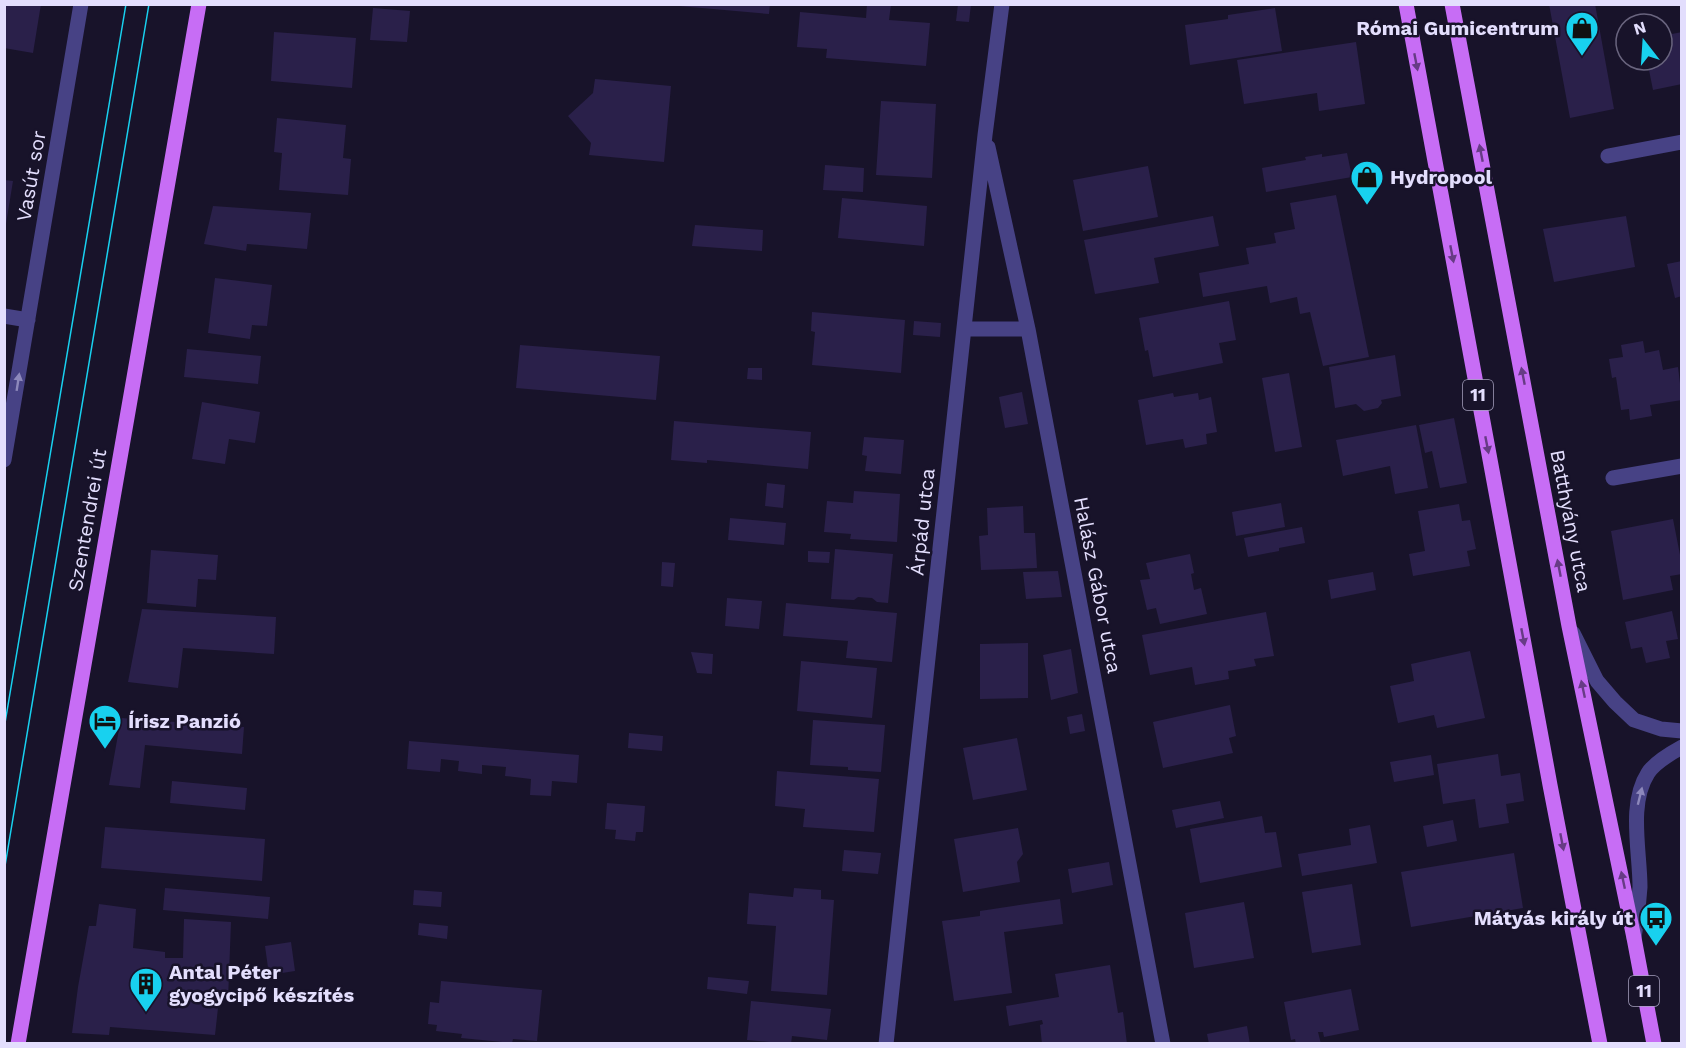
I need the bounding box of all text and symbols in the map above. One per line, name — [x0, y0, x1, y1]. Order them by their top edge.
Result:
shop icon: Római Gumicentrum — [1564, 10, 1600, 57]
north arrow — [1614, 12, 1674, 72]
place label: Római Gumicentrum — [1356, 16, 1559, 40]
text: N — [1631, 17, 1648, 39]
one-way arrow — [1412, 53, 1421, 72]
street label: Vasút sor — [11, 129, 51, 223]
one-way arrow — [1476, 143, 1485, 162]
shop icon: Hydropool — [1349, 159, 1385, 206]
place label: Hydropool — [1390, 165, 1492, 189]
one-way arrow — [1448, 244, 1457, 263]
one-way arrow — [1518, 367, 1527, 386]
one-way arrow — [13, 372, 22, 391]
road number: 11 — [1463, 380, 1493, 410]
one-way arrow — [1483, 436, 1492, 455]
street label: Szentendrei út — [63, 446, 111, 593]
street label: Batthyány utca — [1545, 448, 1597, 594]
street label: Árpád utca — [904, 467, 940, 577]
street label: Halász Gábor utca — [1069, 495, 1127, 675]
one-way arrow — [1554, 558, 1563, 577]
one-way arrow — [1519, 628, 1528, 647]
one-way arrow — [1578, 680, 1587, 699]
hotel icon: Írisz Panzió — [87, 703, 123, 750]
place label: Írisz Panzió — [128, 709, 241, 733]
one-way arrow — [1636, 787, 1646, 805]
one-way arrow — [1557, 833, 1566, 852]
one-way arrow — [1617, 871, 1627, 890]
bus stop icon: Mátyás király út — [1638, 900, 1674, 947]
place label: Mátyás király út — [1474, 906, 1633, 930]
place label: Antal Péter gyogycipő készítés — [169, 960, 354, 1007]
building icon: Antal Péter gyogycipő készítés — [128, 966, 164, 1013]
road number: 11 — [1629, 976, 1659, 1006]

